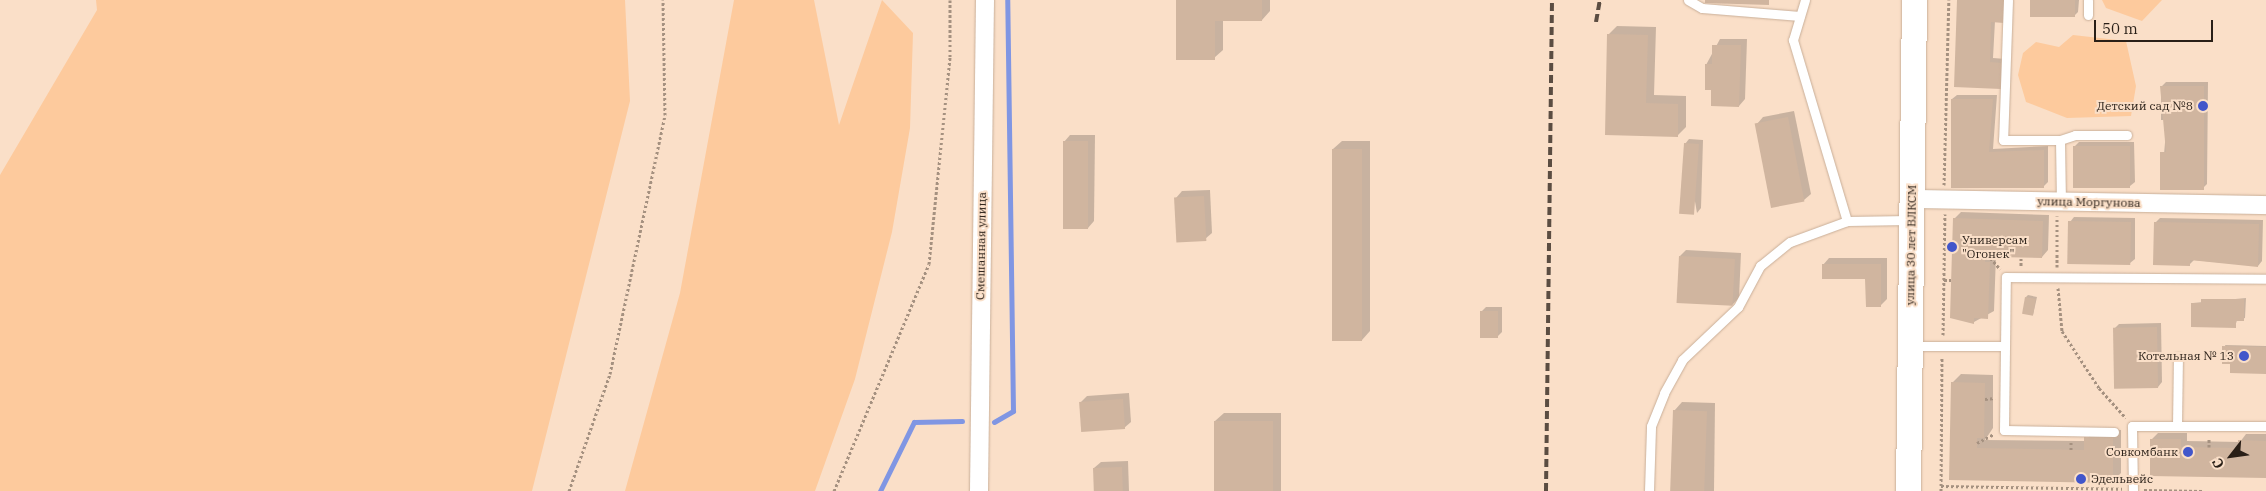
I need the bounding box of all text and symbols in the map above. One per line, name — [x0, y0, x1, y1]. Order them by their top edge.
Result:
scale bar — [2096, 10, 2215, 42]
text: 50 m — [2102, 19, 2138, 38]
place label: Детский сад №8 — [2097, 99, 2193, 113]
marker: Детский сад №8 — [2197, 100, 2209, 112]
street label: улица 30 лет ВЛКСМ — [1903, 185, 1919, 305]
street label: Смешанная улица — [973, 192, 989, 300]
street label: улица Моргунова — [2037, 194, 2141, 210]
place label: Универсам "Огонек" — [1962, 233, 2027, 261]
marker: Универсам "Огонек" — [1946, 241, 1958, 253]
place label: Котельная № 13 — [2138, 349, 2234, 363]
marker: Котельная № 13 — [2238, 350, 2250, 362]
north arrow — [2206, 431, 2256, 481]
place label: Совкомбанк — [2106, 445, 2178, 459]
marker: Совкомбанк — [2182, 446, 2194, 458]
text: С — [2208, 455, 2228, 472]
place label: Эдельвейс — [2091, 472, 2153, 486]
marker: Эдельвейс — [2075, 473, 2087, 485]

